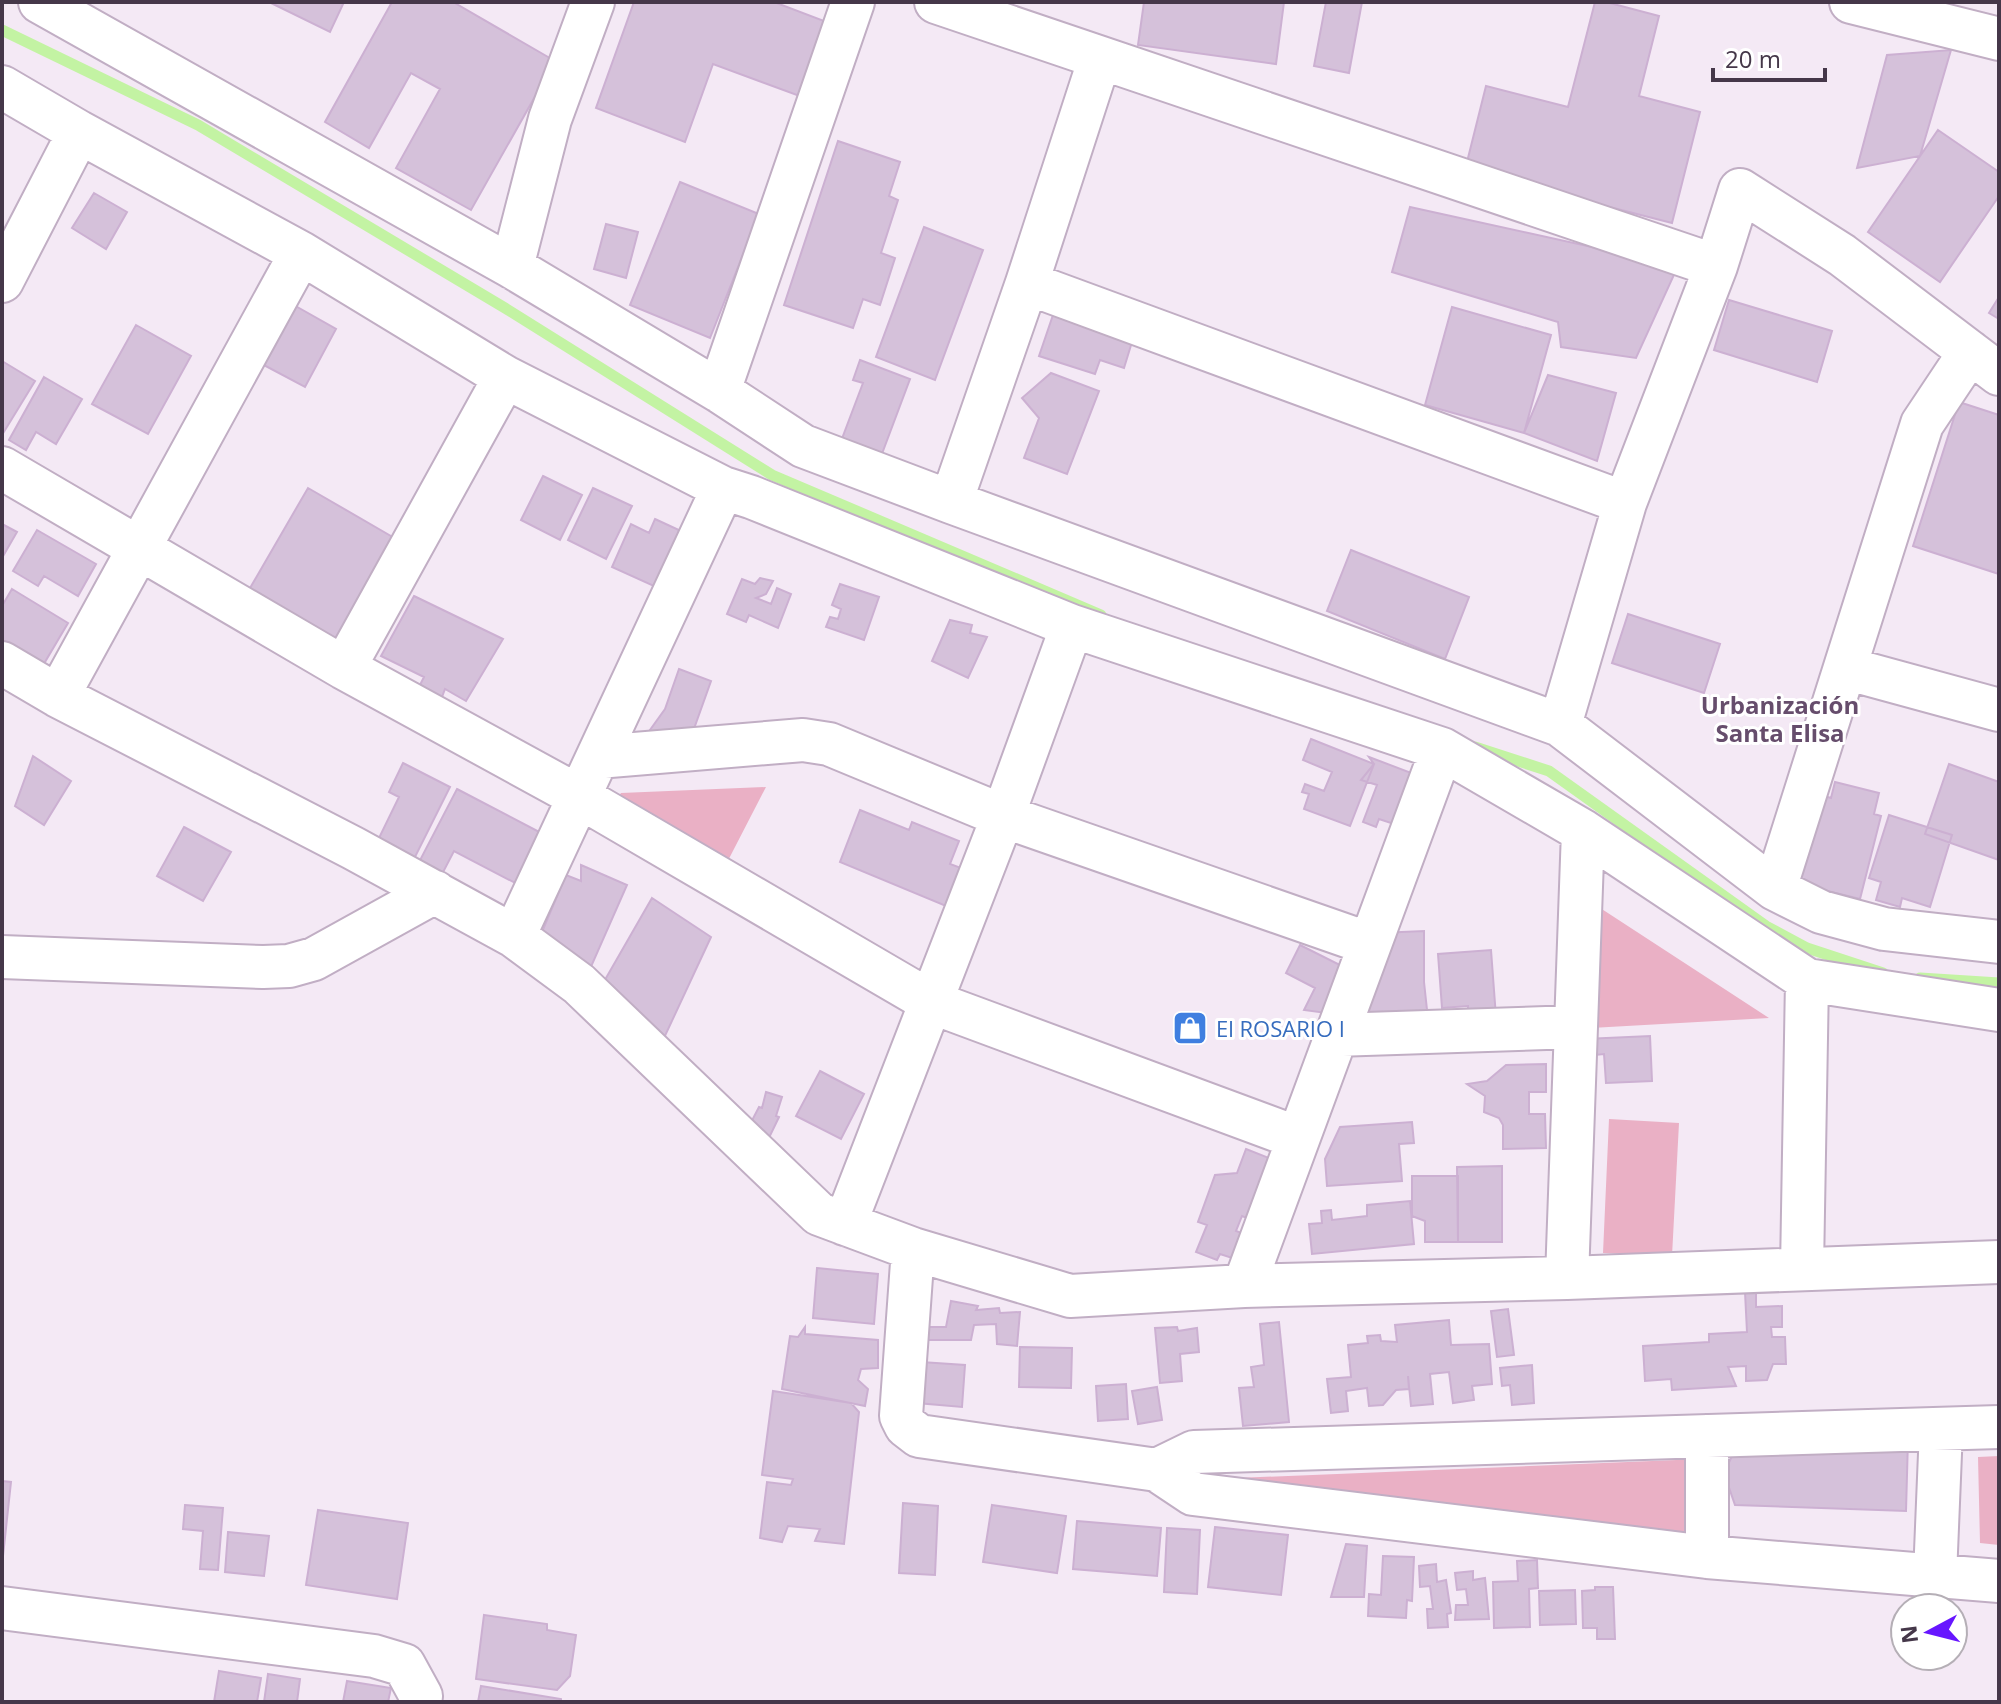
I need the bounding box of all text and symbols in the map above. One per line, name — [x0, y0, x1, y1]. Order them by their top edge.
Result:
scale bar — [1713, 32, 1825, 82]
text: 20 m — [1725, 42, 1781, 75]
district label: Urbanización Santa Elisa — [1701, 688, 1859, 749]
shop icon: El ROSARIO I — [1171, 1009, 1209, 1047]
place label: El ROSARIO I — [1216, 1013, 1345, 1043]
north arrow — [1889, 1592, 1969, 1672]
text: N — [1892, 1624, 1924, 1645]

